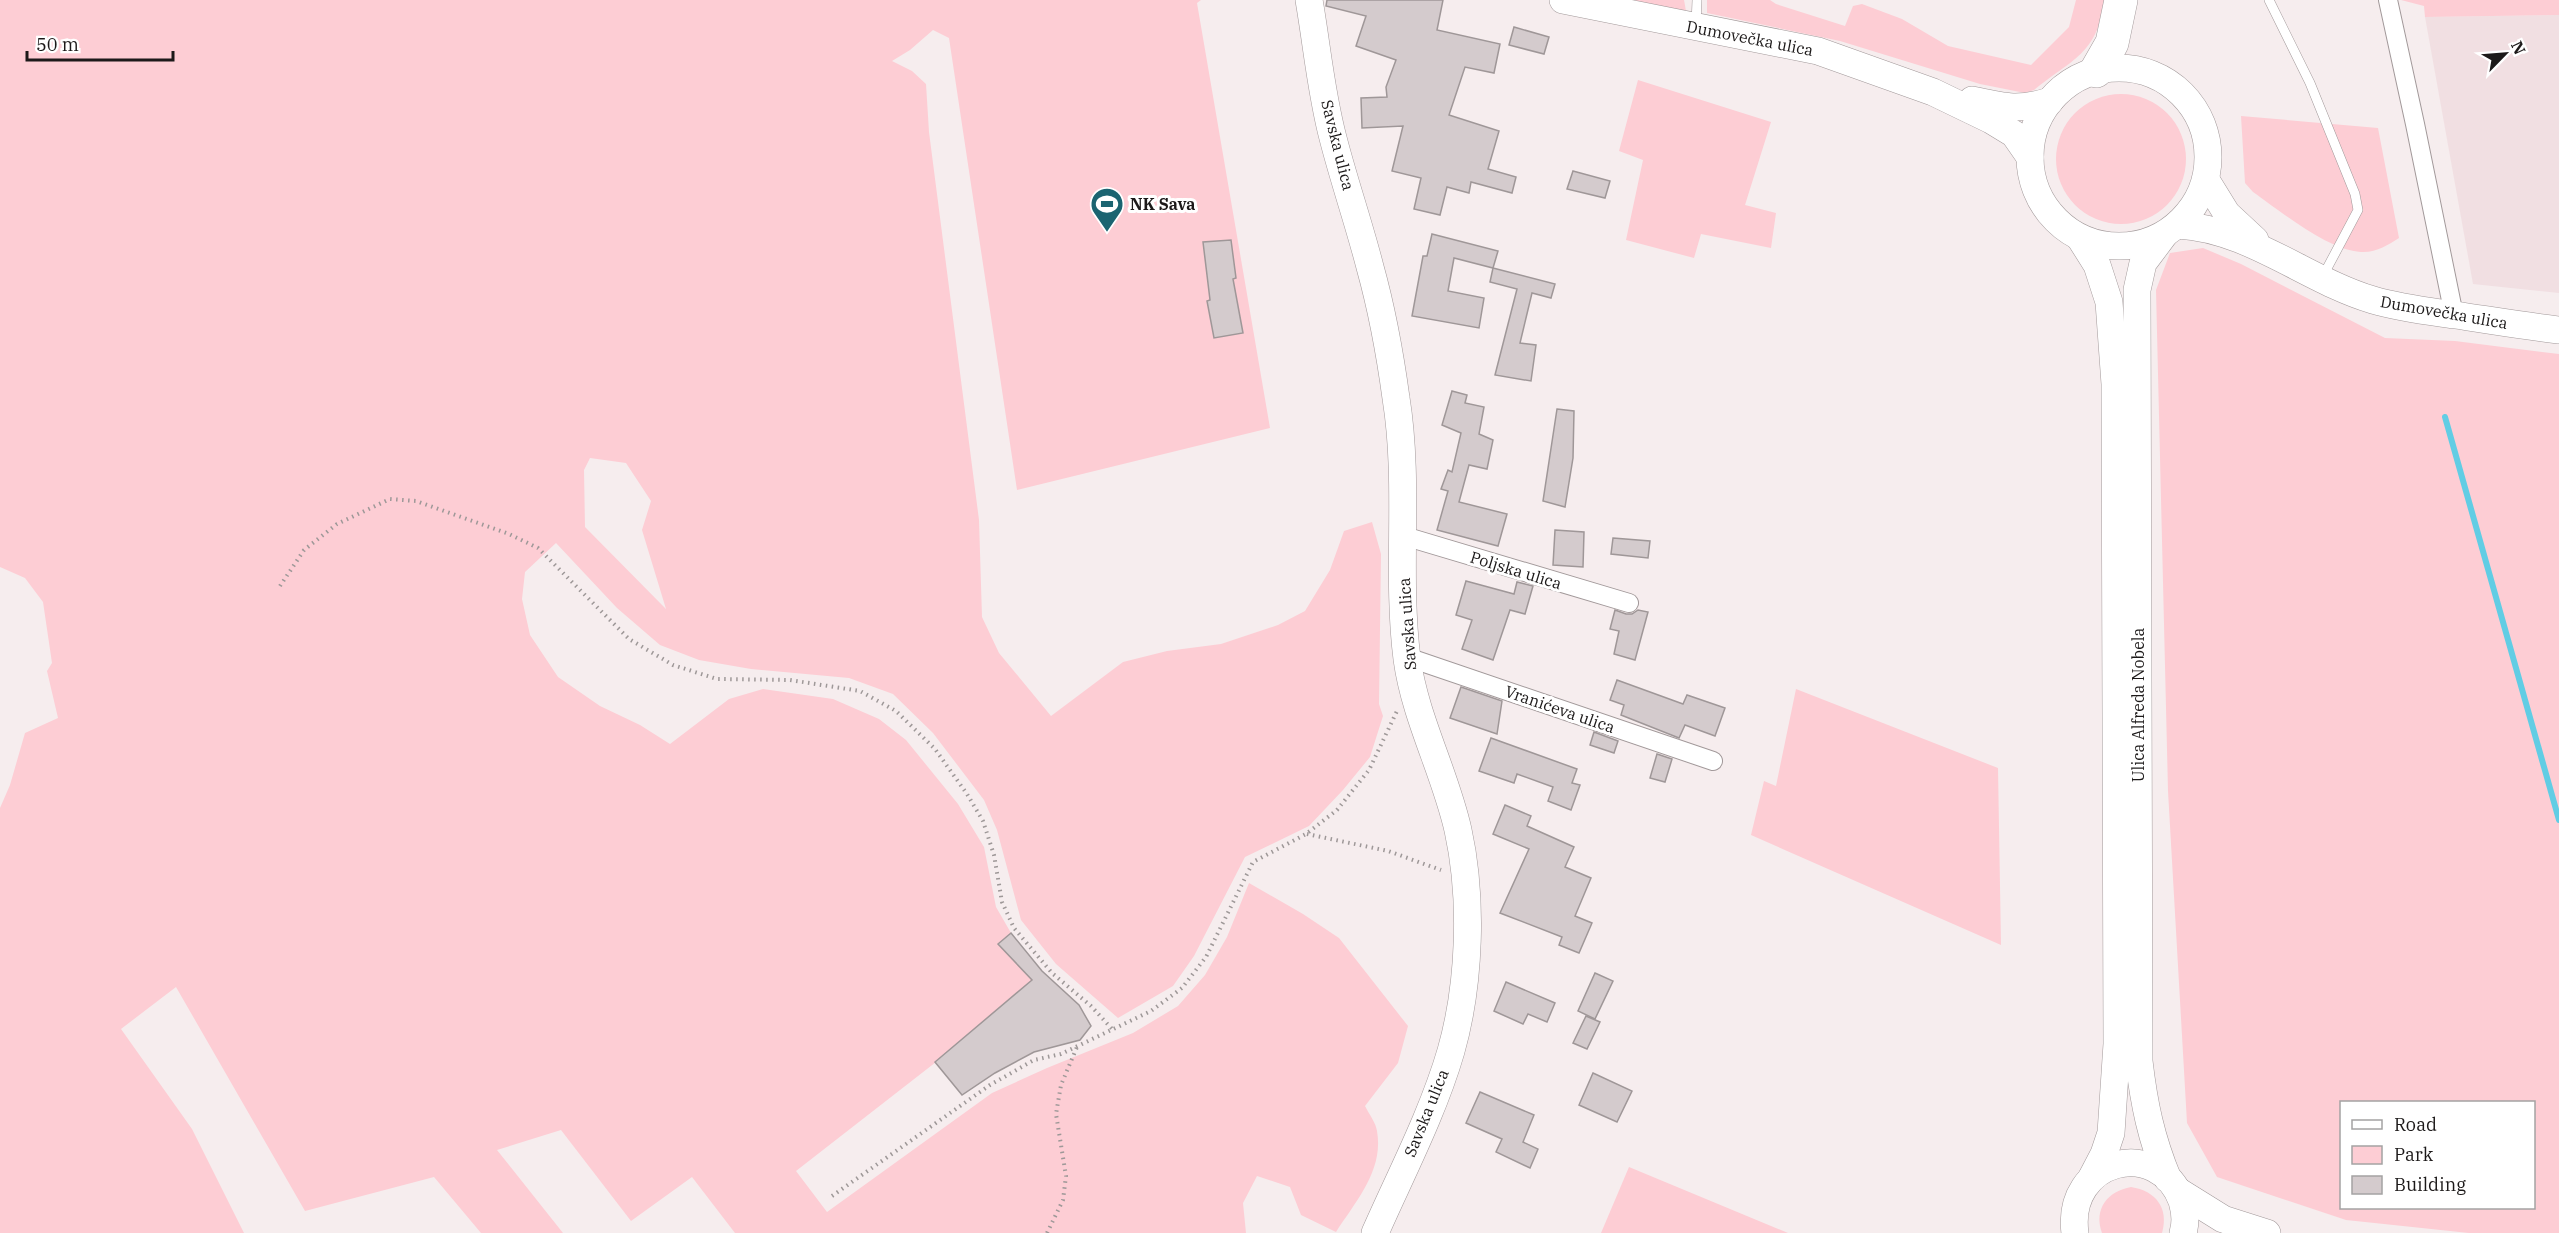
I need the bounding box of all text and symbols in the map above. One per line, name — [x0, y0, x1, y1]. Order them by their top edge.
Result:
street label: Dumovečka ulica — [1685, 16, 1815, 60]
scale bar — [27, 24, 172, 62]
north arrow — [2475, 24, 2535, 84]
text: 50 m — [36, 33, 79, 56]
text: N — [2507, 38, 2530, 58]
street label: Savska ulica — [1317, 98, 1359, 193]
sports icon: NK Sava — [1089, 186, 1125, 233]
place label: NK Sava — [1130, 194, 1195, 214]
street label: Dumovečka ulica — [2379, 291, 2510, 333]
street label: Poljska ulica — [1468, 547, 1564, 593]
street label: Savska ulica — [1394, 577, 1420, 671]
street label: Ulica Alfreda Nobela — [2128, 627, 2148, 782]
street label: Vranićeva ulica — [1502, 681, 1618, 737]
street label: Savska ulica — [1399, 1066, 1453, 1160]
legend — [2340, 1101, 2535, 1209]
text: Road — [2394, 1113, 2437, 1136]
text: Park — [2394, 1143, 2434, 1166]
text: Building — [2394, 1173, 2466, 1196]

